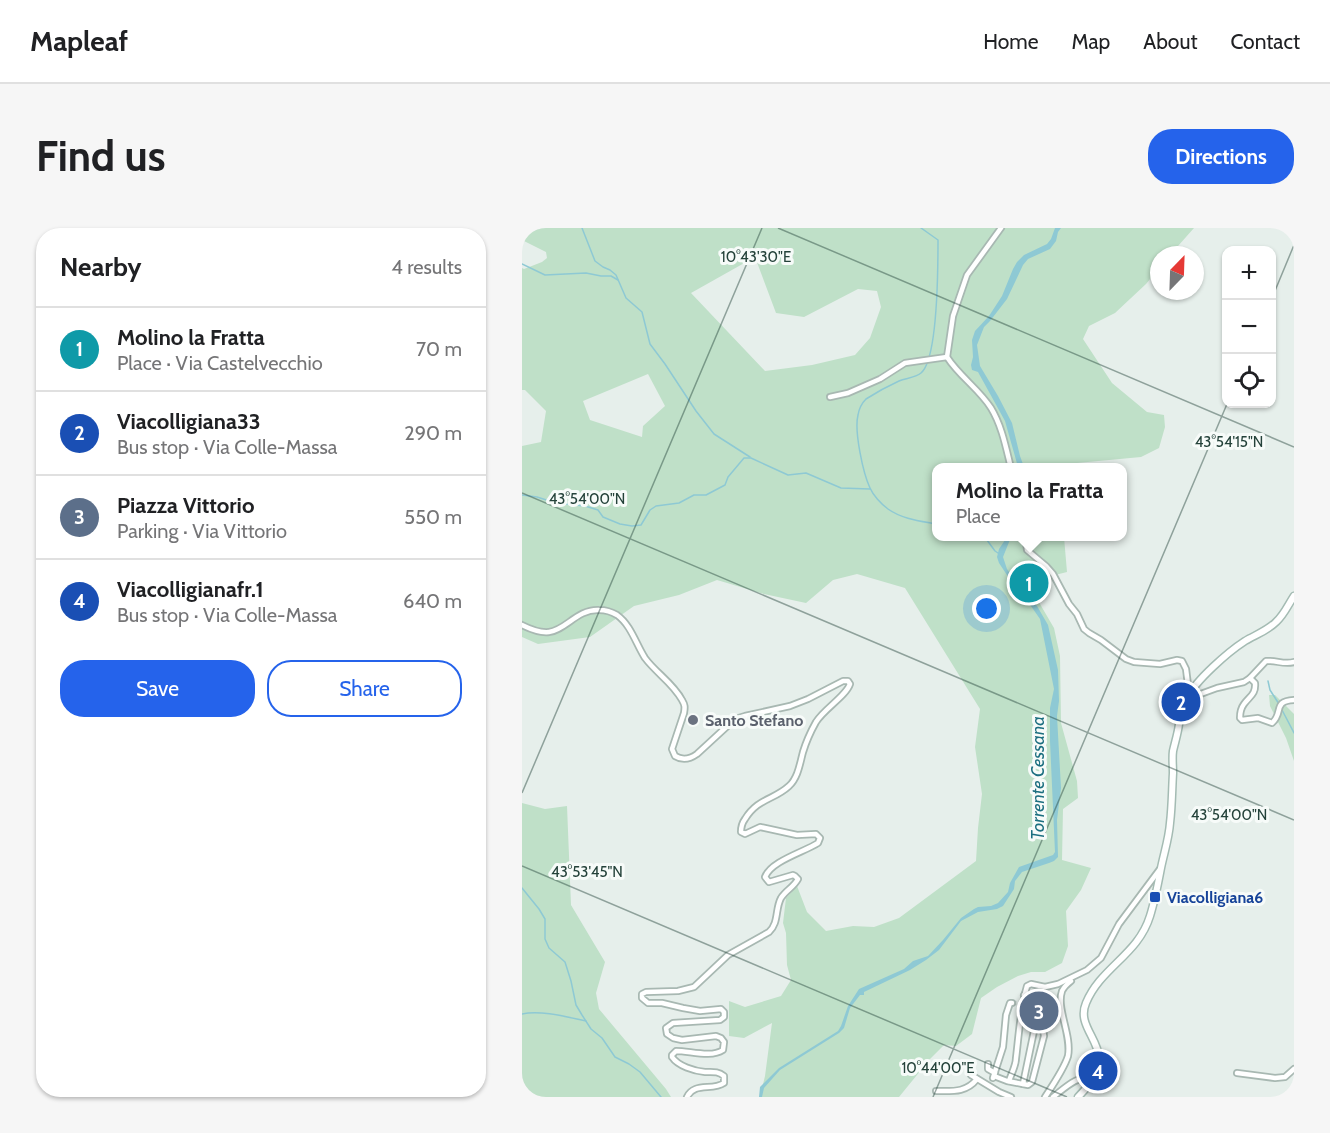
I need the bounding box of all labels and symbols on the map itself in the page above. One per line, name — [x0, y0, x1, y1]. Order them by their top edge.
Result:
north arrow — [1150, 246, 1204, 300]
text: 10°43'30"E — [721, 248, 791, 266]
text: 43°54'15"N — [1195, 433, 1263, 451]
text: 43°54'00"N — [549, 490, 625, 508]
pin: 1 — [1010, 560, 1048, 606]
your location — [972, 594, 1001, 623]
pin: 2 — [1162, 680, 1200, 724]
place label: Santo Stefano — [705, 711, 803, 730]
marker: Santo Stefano — [686, 713, 700, 727]
water label: Torrente Cessana — [1027, 716, 1049, 840]
text: 43°54'00"N — [1191, 806, 1267, 824]
text: 43°53'45"N — [551, 863, 623, 881]
place label: Viacolligiana6 — [1167, 888, 1263, 907]
marker: Viacolligiana6 — [1148, 890, 1162, 904]
pin: 3 — [1020, 988, 1058, 1034]
pin: 4 — [1078, 1048, 1118, 1094]
text: 10°44'00"E — [901, 1059, 975, 1077]

